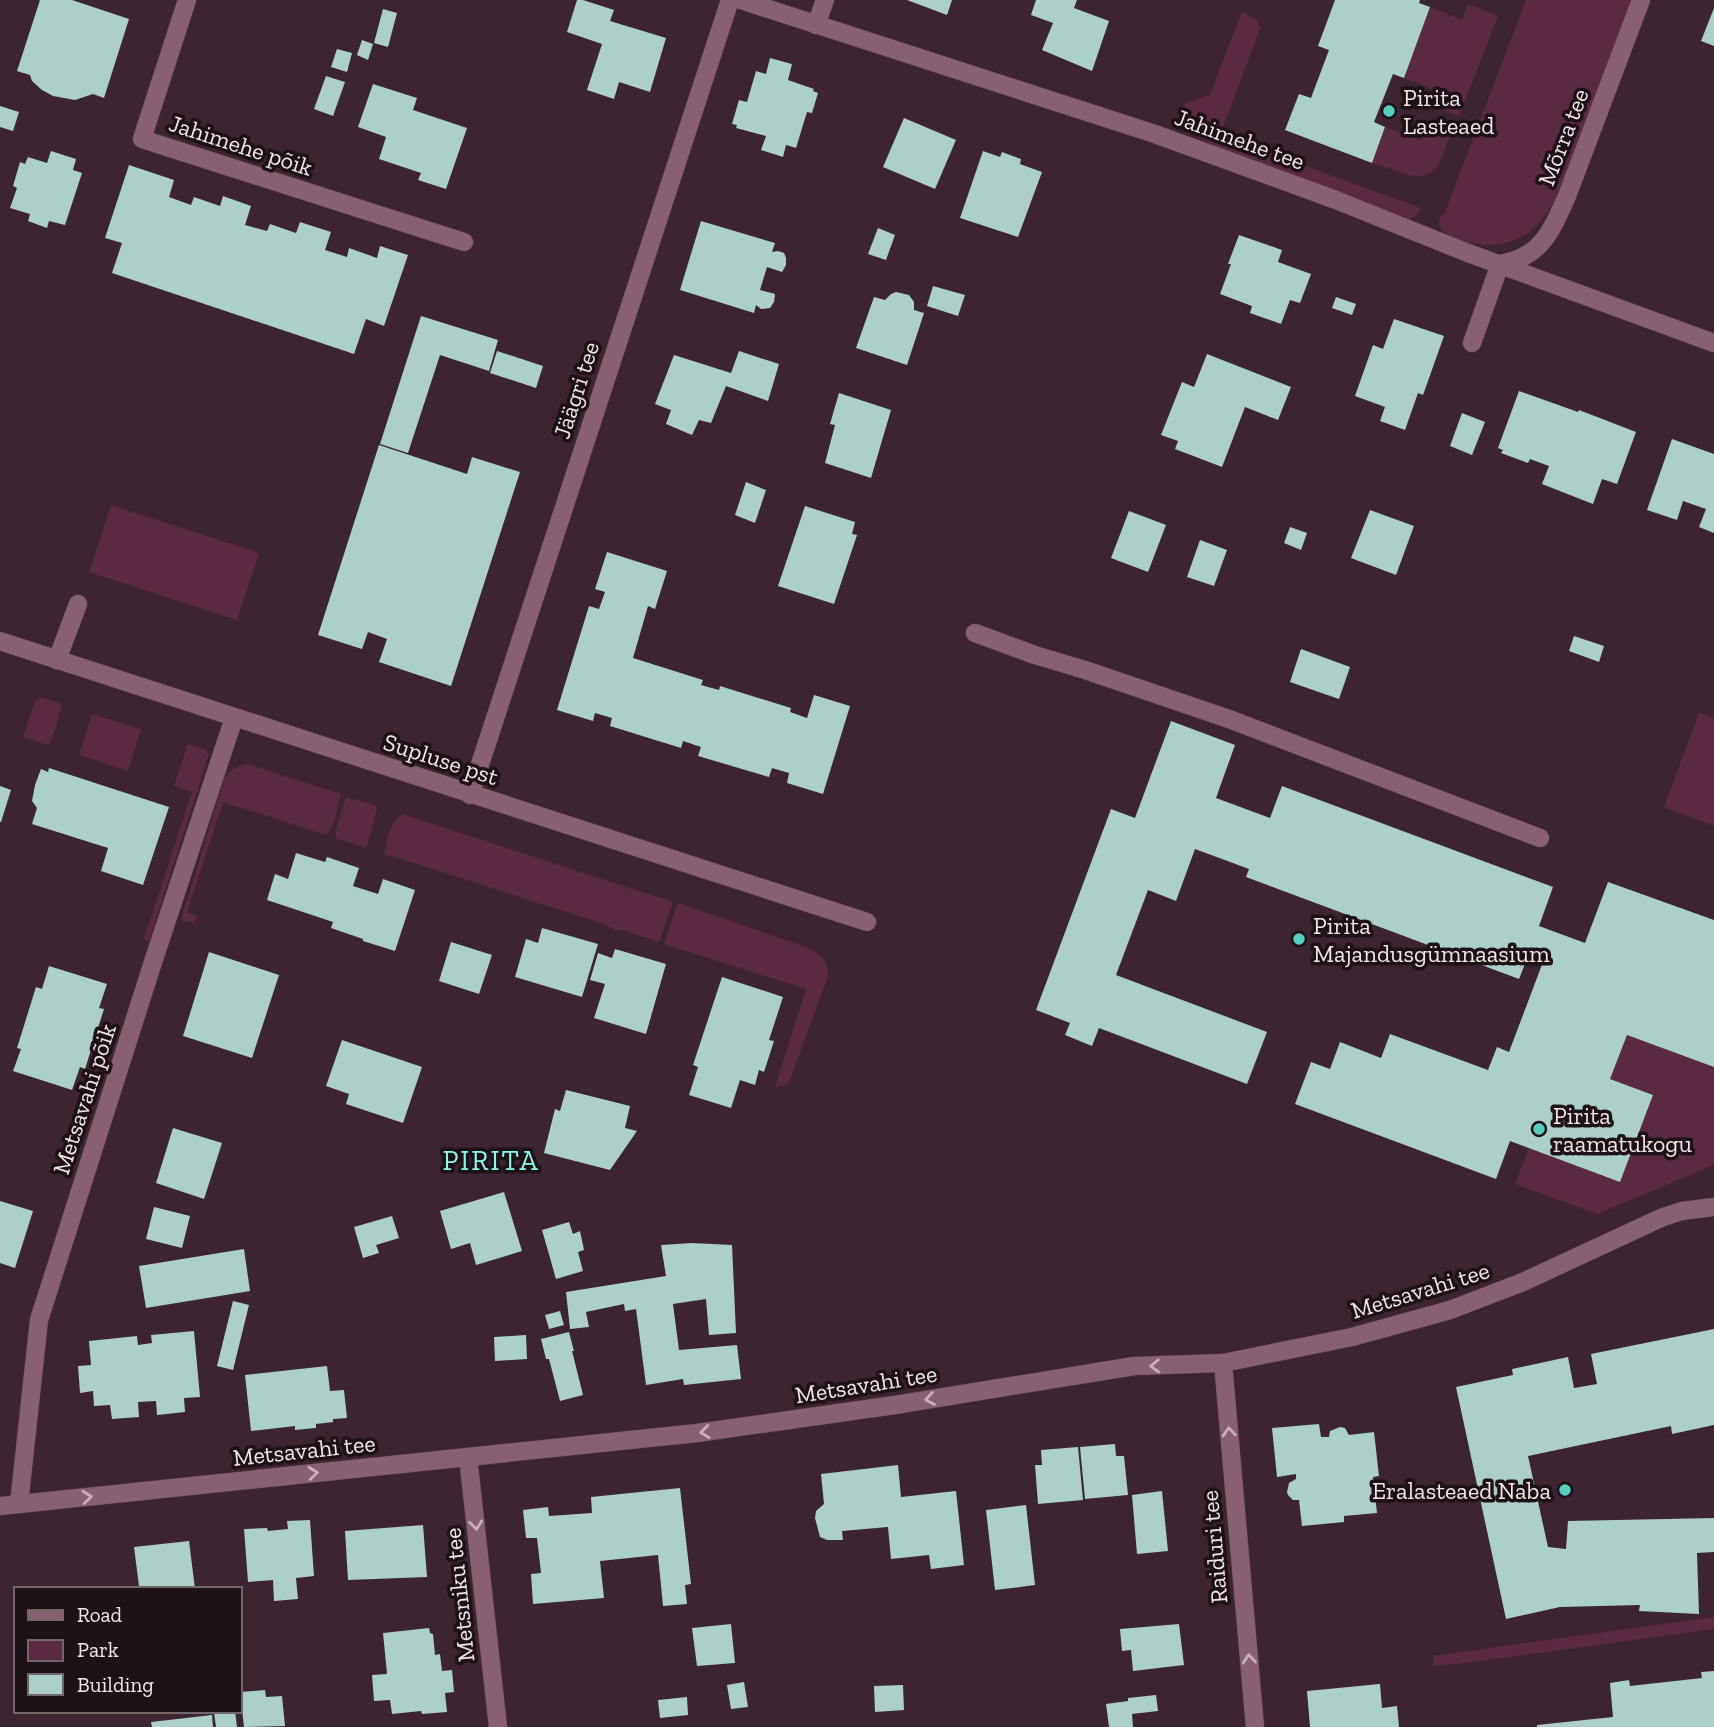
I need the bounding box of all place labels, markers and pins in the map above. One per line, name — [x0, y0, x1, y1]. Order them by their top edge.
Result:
place label: Pirita Lasteaed — [1403, 83, 1494, 140]
marker: Pirita Lasteaed — [1381, 103, 1397, 119]
place label: Pirita Majandusgümnaasium — [1313, 911, 1550, 968]
marker: Pirita Majandusgümnaasium — [1291, 931, 1307, 947]
place label: Pirita raamatukogu — [1553, 1101, 1692, 1158]
marker: Pirita raamatukogu — [1531, 1121, 1547, 1137]
place label: Eralasteaed Naba — [1372, 1476, 1551, 1505]
marker: Eralasteaed Naba — [1557, 1482, 1573, 1498]

